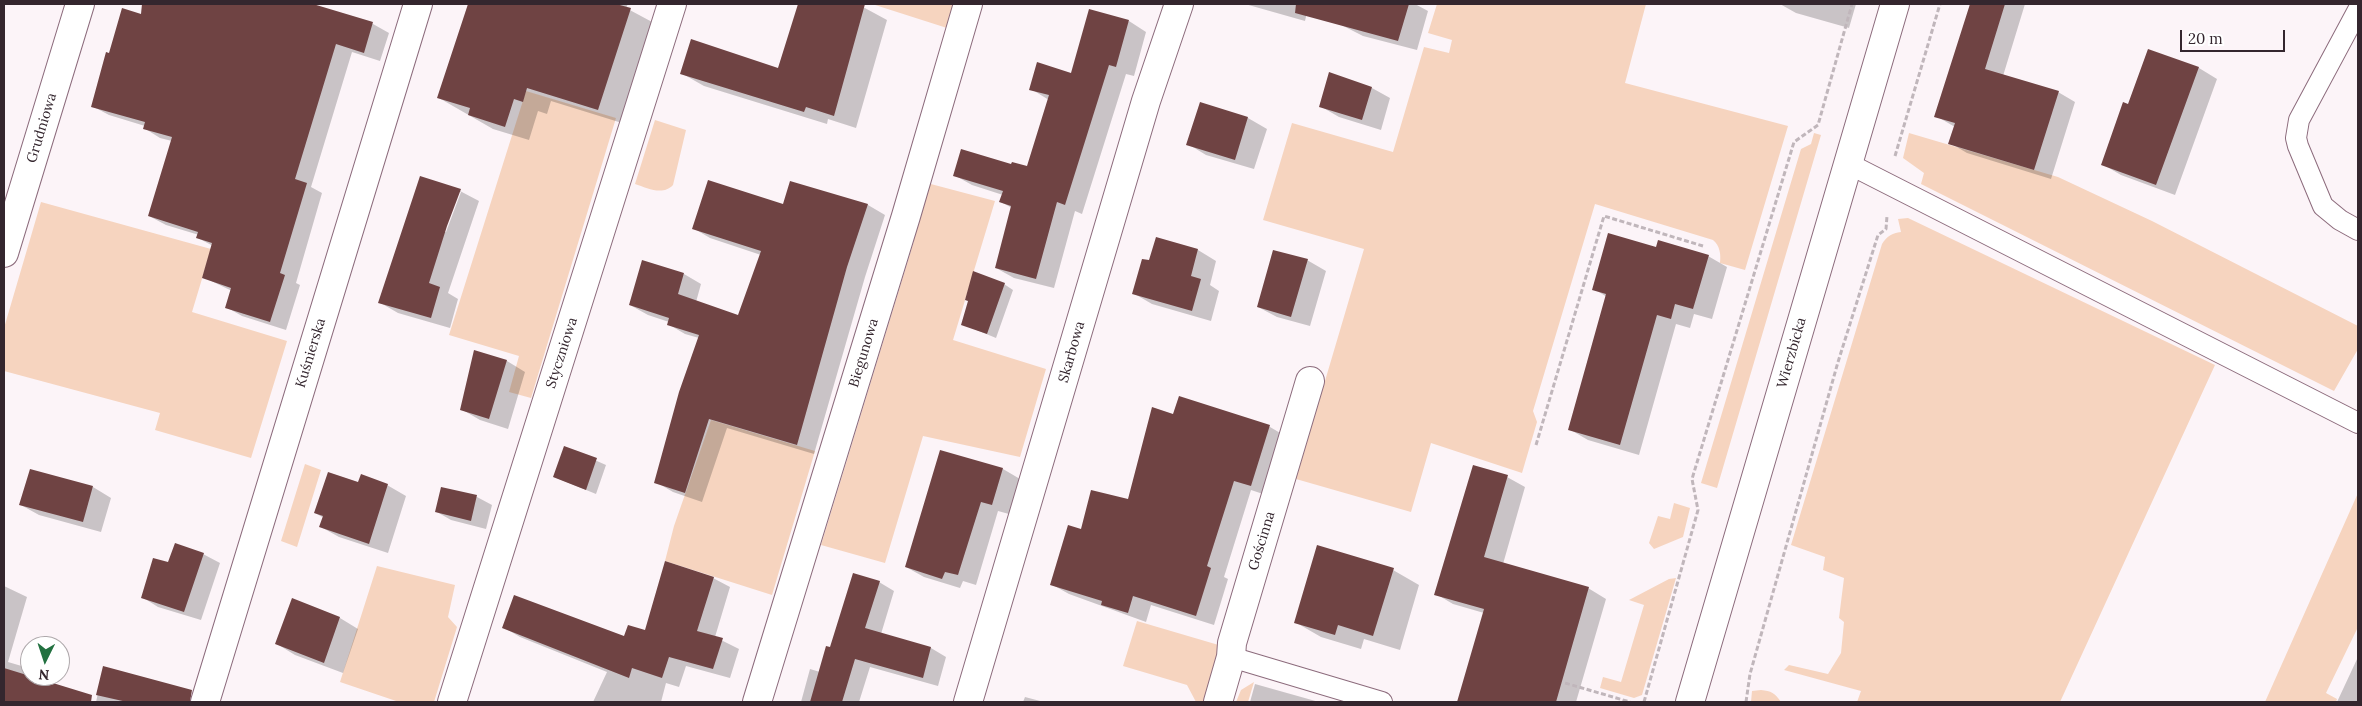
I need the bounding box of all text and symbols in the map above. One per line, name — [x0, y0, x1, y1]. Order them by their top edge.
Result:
scale bar — [2182, 20, 2287, 52]
text: 20 m — [2188, 29, 2223, 48]
street label: Grudniowa — [23, 91, 61, 165]
street label: Styczniowa — [543, 315, 581, 391]
street label: Kuśnierska — [293, 316, 329, 390]
street label: Wierzbicka — [1774, 316, 1810, 390]
street label: Biegunowa — [846, 317, 882, 389]
street label: Skarbowa — [1055, 319, 1089, 385]
street label: Gościnna — [1245, 509, 1279, 573]
north arrow — [20, 636, 70, 686]
text: N — [38, 666, 50, 684]

